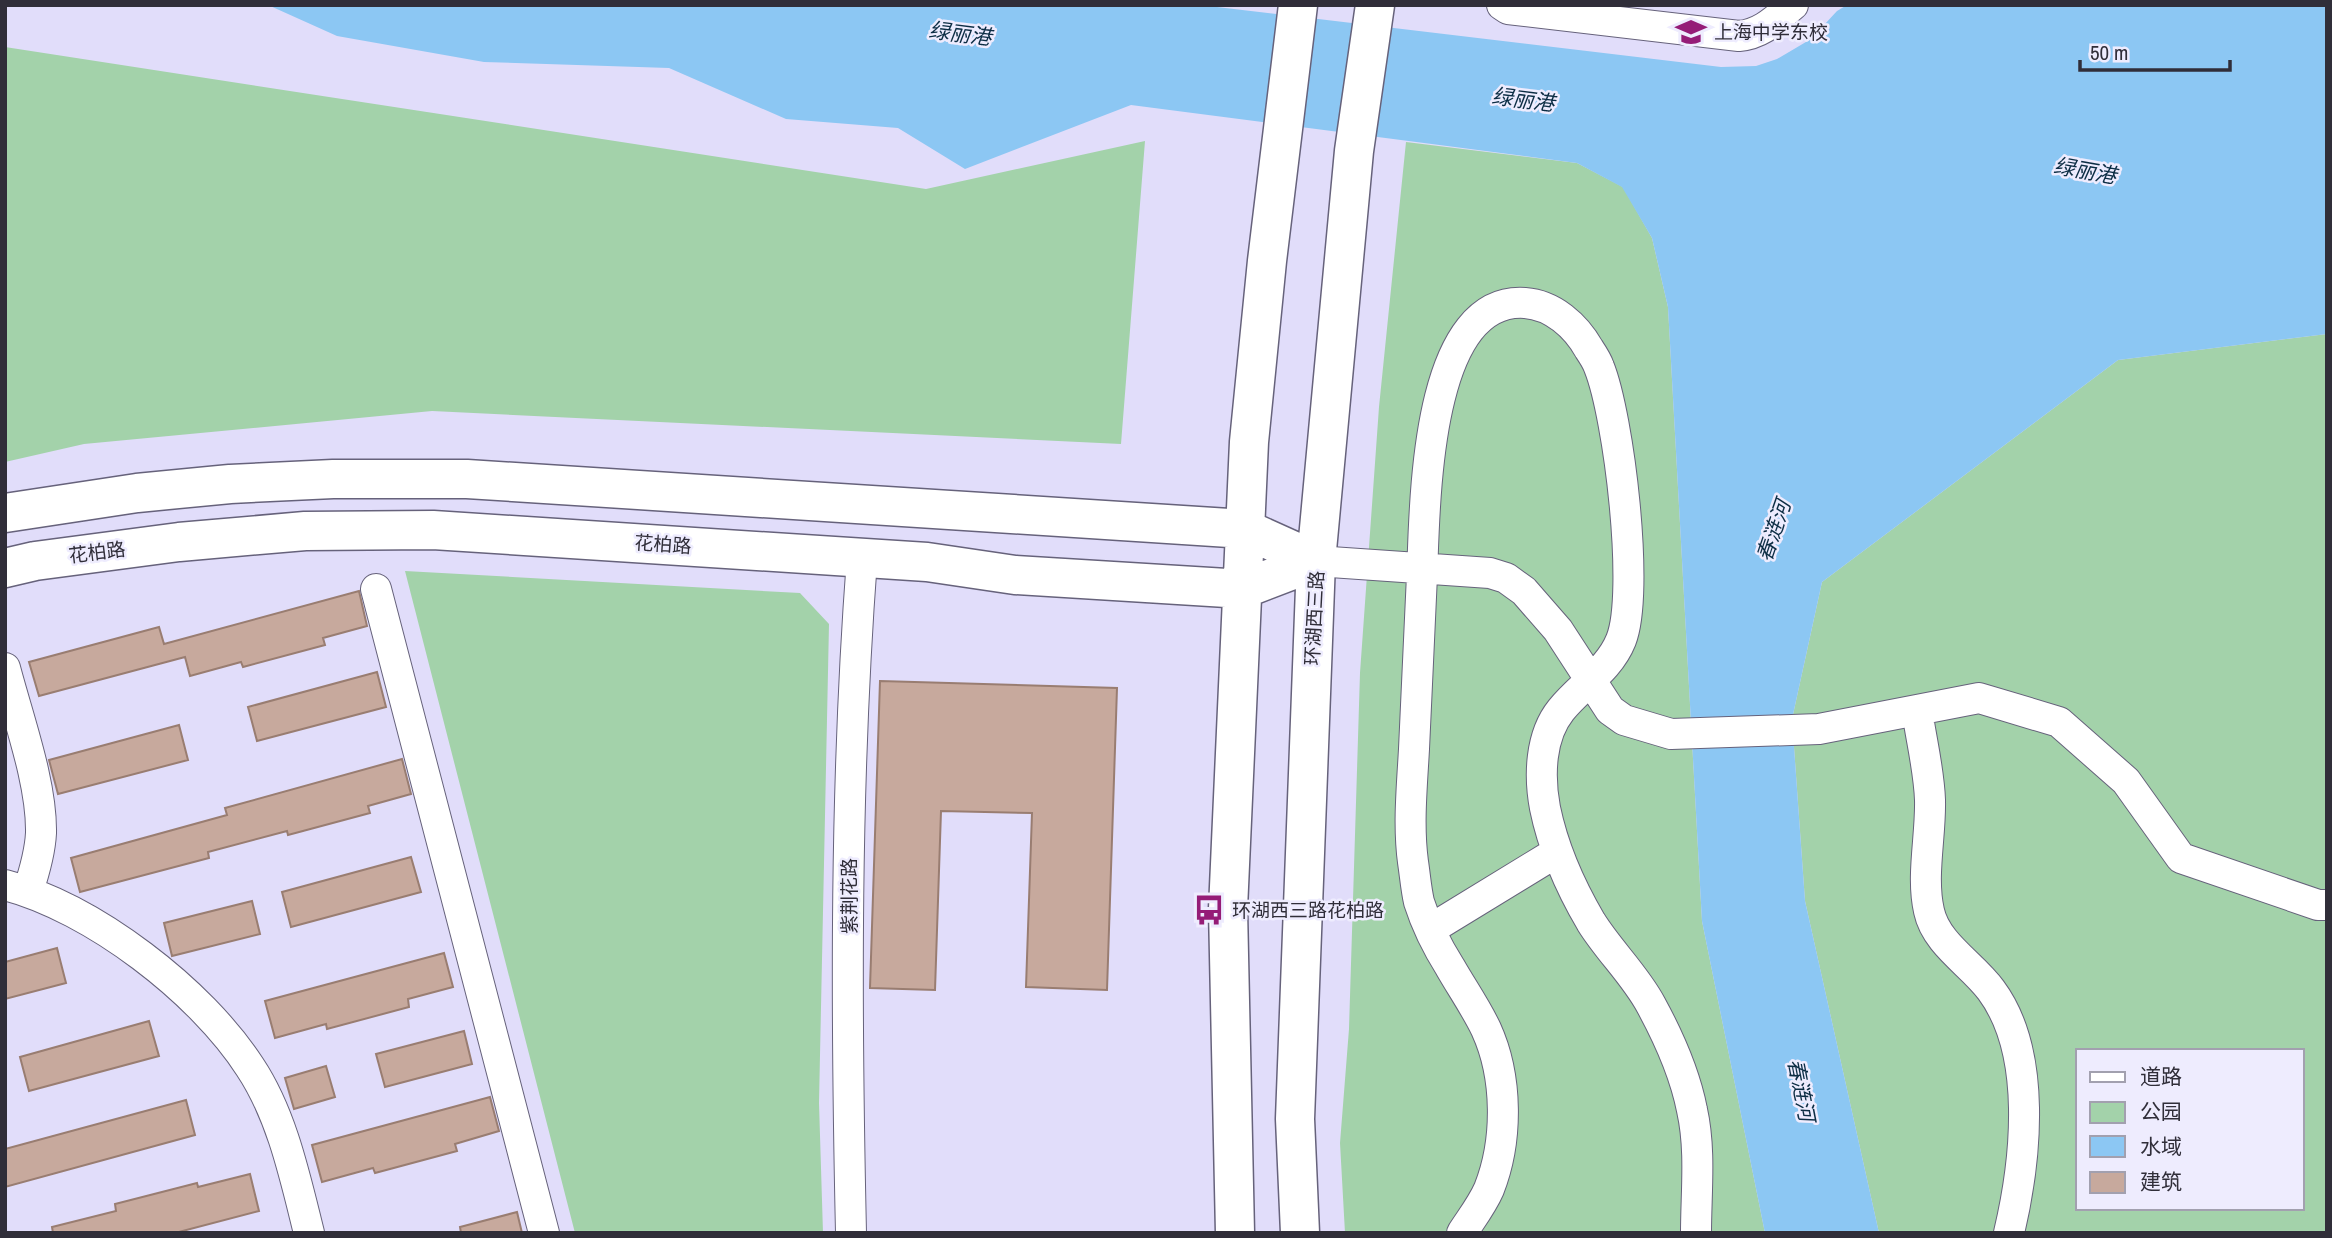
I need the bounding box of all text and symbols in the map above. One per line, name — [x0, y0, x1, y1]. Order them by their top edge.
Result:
water label: 绿丽港 — [927, 15, 996, 52]
school or university icon: 上海中学东校 — [1674, 15, 1708, 49]
place label: 上海中学东校 — [1714, 19, 1828, 45]
scale bar — [2080, 28, 2230, 72]
text: 50 m — [2090, 38, 2128, 67]
water label: 绿丽港 — [1490, 81, 1559, 118]
water label: 绿丽港 — [2052, 151, 2122, 191]
water label: 春涟河 — [1750, 493, 1799, 565]
street label: 花柏路 — [634, 529, 692, 559]
street label: 花柏路 — [67, 536, 127, 568]
street label: 环湖西三路 — [1299, 570, 1329, 666]
street label: 紫荆花路 — [836, 858, 862, 934]
bus stop icon: 环湖西三路花柏路 — [1192, 893, 1226, 927]
place label: 环湖西三路花柏路 — [1232, 897, 1384, 923]
legend — [2076, 1049, 2304, 1210]
water label: 春涟河 — [1781, 1056, 1822, 1128]
text: 道路 — [2140, 1062, 2182, 1091]
text: 公园 — [2140, 1097, 2182, 1126]
text: 水域 — [2140, 1132, 2182, 1161]
text: 建筑 — [2140, 1167, 2182, 1196]

